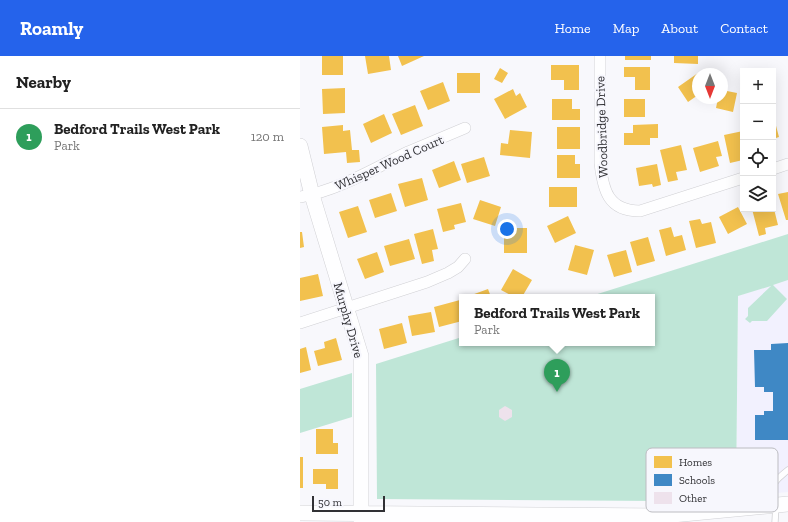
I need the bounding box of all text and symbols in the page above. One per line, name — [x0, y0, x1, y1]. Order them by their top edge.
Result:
text: Roamly — [20, 17, 83, 40]
text: Home — [555, 20, 591, 37]
text: Map — [613, 20, 639, 37]
text: About — [661, 20, 698, 37]
text: Contact — [720, 20, 768, 37]
north arrow — [692, 68, 728, 104]
map controls — [740, 68, 776, 212]
button: + — [740, 68, 776, 104]
text: Nearby — [16, 72, 71, 92]
street label: Woodbridge Drive — [592, 76, 611, 178]
button: − — [740, 104, 776, 140]
text: Bedford Trails West Park — [54, 120, 220, 138]
text: 1 — [26, 129, 32, 144]
text: 120 m — [251, 129, 284, 144]
street label: Whisper Wood Court — [333, 132, 446, 193]
text: Park — [54, 138, 80, 153]
button: locate — [740, 140, 776, 176]
button: layers — [740, 176, 776, 212]
your location — [497, 219, 517, 239]
street label: Murphy Drive — [331, 281, 366, 360]
popup — [459, 294, 655, 346]
text: Bedford Trails West Park — [474, 304, 640, 322]
text: Park — [474, 322, 500, 337]
pin: 1 — [544, 359, 570, 392]
legend — [646, 448, 778, 512]
text: Homes — [679, 456, 712, 469]
text: Schools — [679, 474, 715, 487]
text: Other — [679, 492, 707, 505]
scale bar — [312, 494, 385, 513]
text: 50 m — [318, 496, 342, 509]

